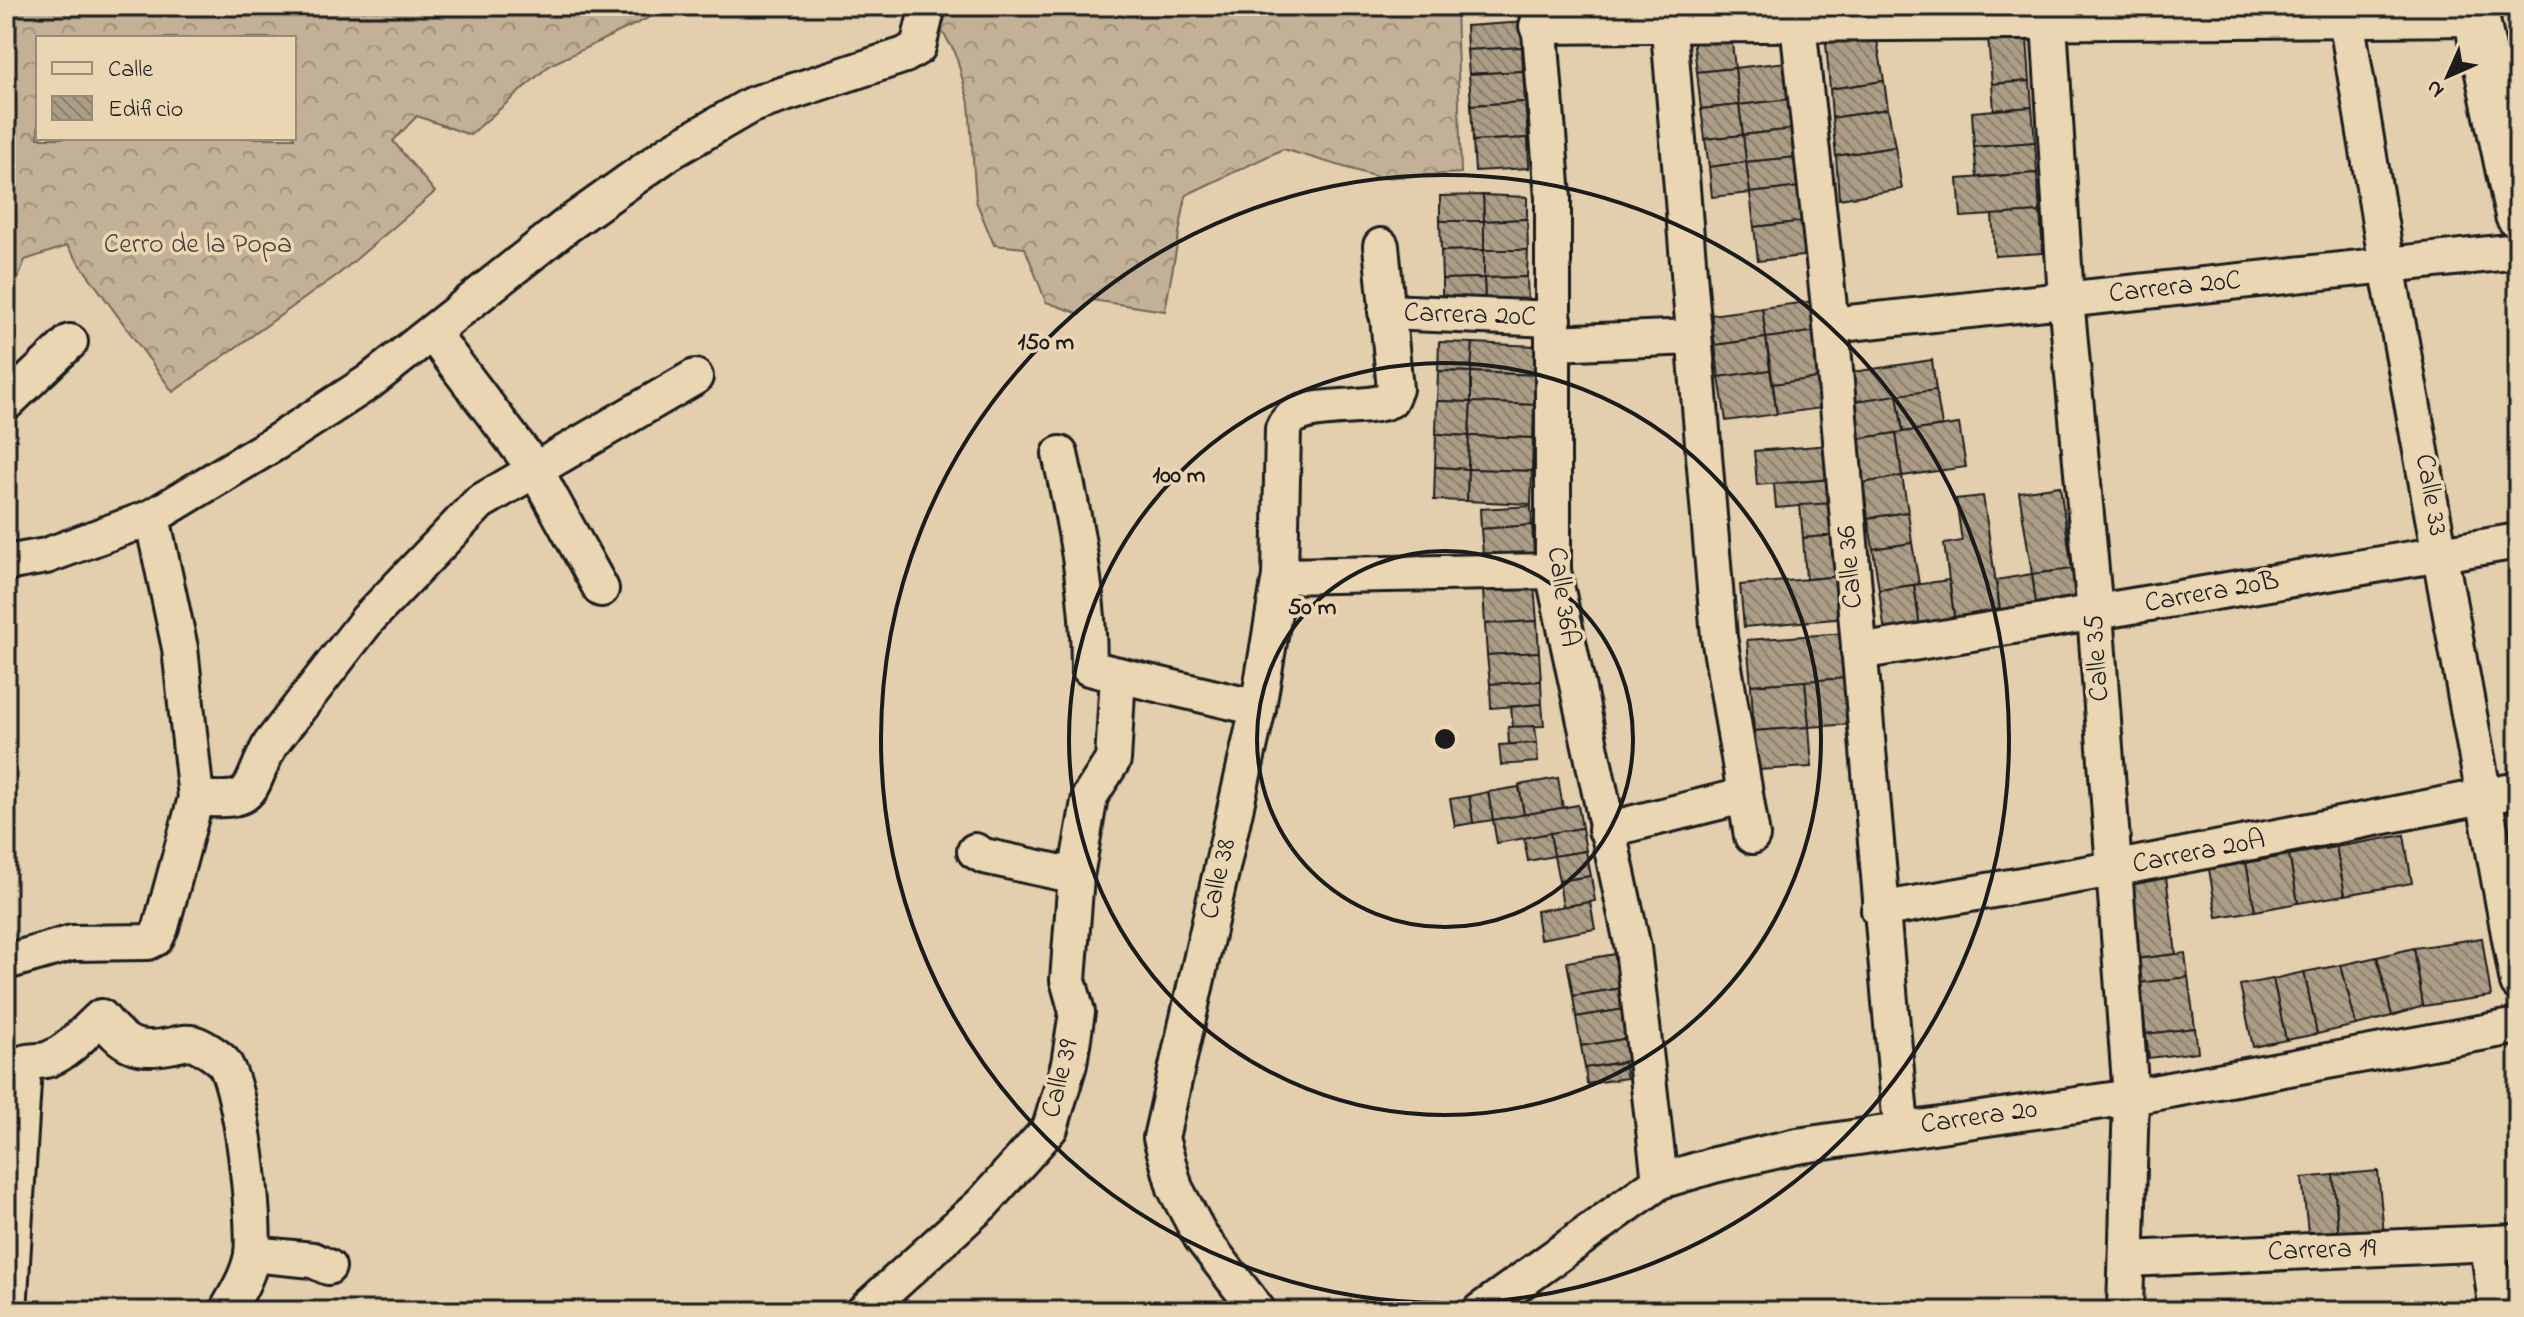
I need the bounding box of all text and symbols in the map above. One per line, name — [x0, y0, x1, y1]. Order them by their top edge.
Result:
legend — [36, 36, 296, 140]
north arrow — [2408, 36, 2488, 116]
text: Calle — [108, 53, 153, 88]
text: N — [2419, 71, 2453, 105]
text: Edificio — [108, 93, 183, 128]
park label: Cerro de la Popa — [104, 225, 292, 266]
street label: Carrera 20C — [2107, 261, 2243, 315]
street label: Carrera 20C — [1403, 293, 1537, 339]
text: 150 m — [1018, 326, 1075, 361]
street label: Calle 33 — [2403, 451, 2457, 539]
text: 100 m — [1153, 459, 1206, 494]
street label: Calle 36 — [1827, 524, 1875, 610]
street label: Calle 36A — [1535, 544, 1589, 650]
street label: Carrera 20B — [2141, 561, 2283, 625]
text: 50 m — [1288, 591, 1337, 626]
street label: Calle 35 — [2075, 613, 2121, 703]
centre of rings — [1431, 725, 1459, 753]
street label: Carrera 20A — [2129, 820, 2269, 886]
street label: Calle 38 — [1190, 835, 1248, 923]
street label: Calle 39 — [1032, 1035, 1091, 1122]
street label: Carrera 20 — [1918, 1090, 2040, 1146]
street label: Carrera 19 — [2267, 1229, 2378, 1273]

